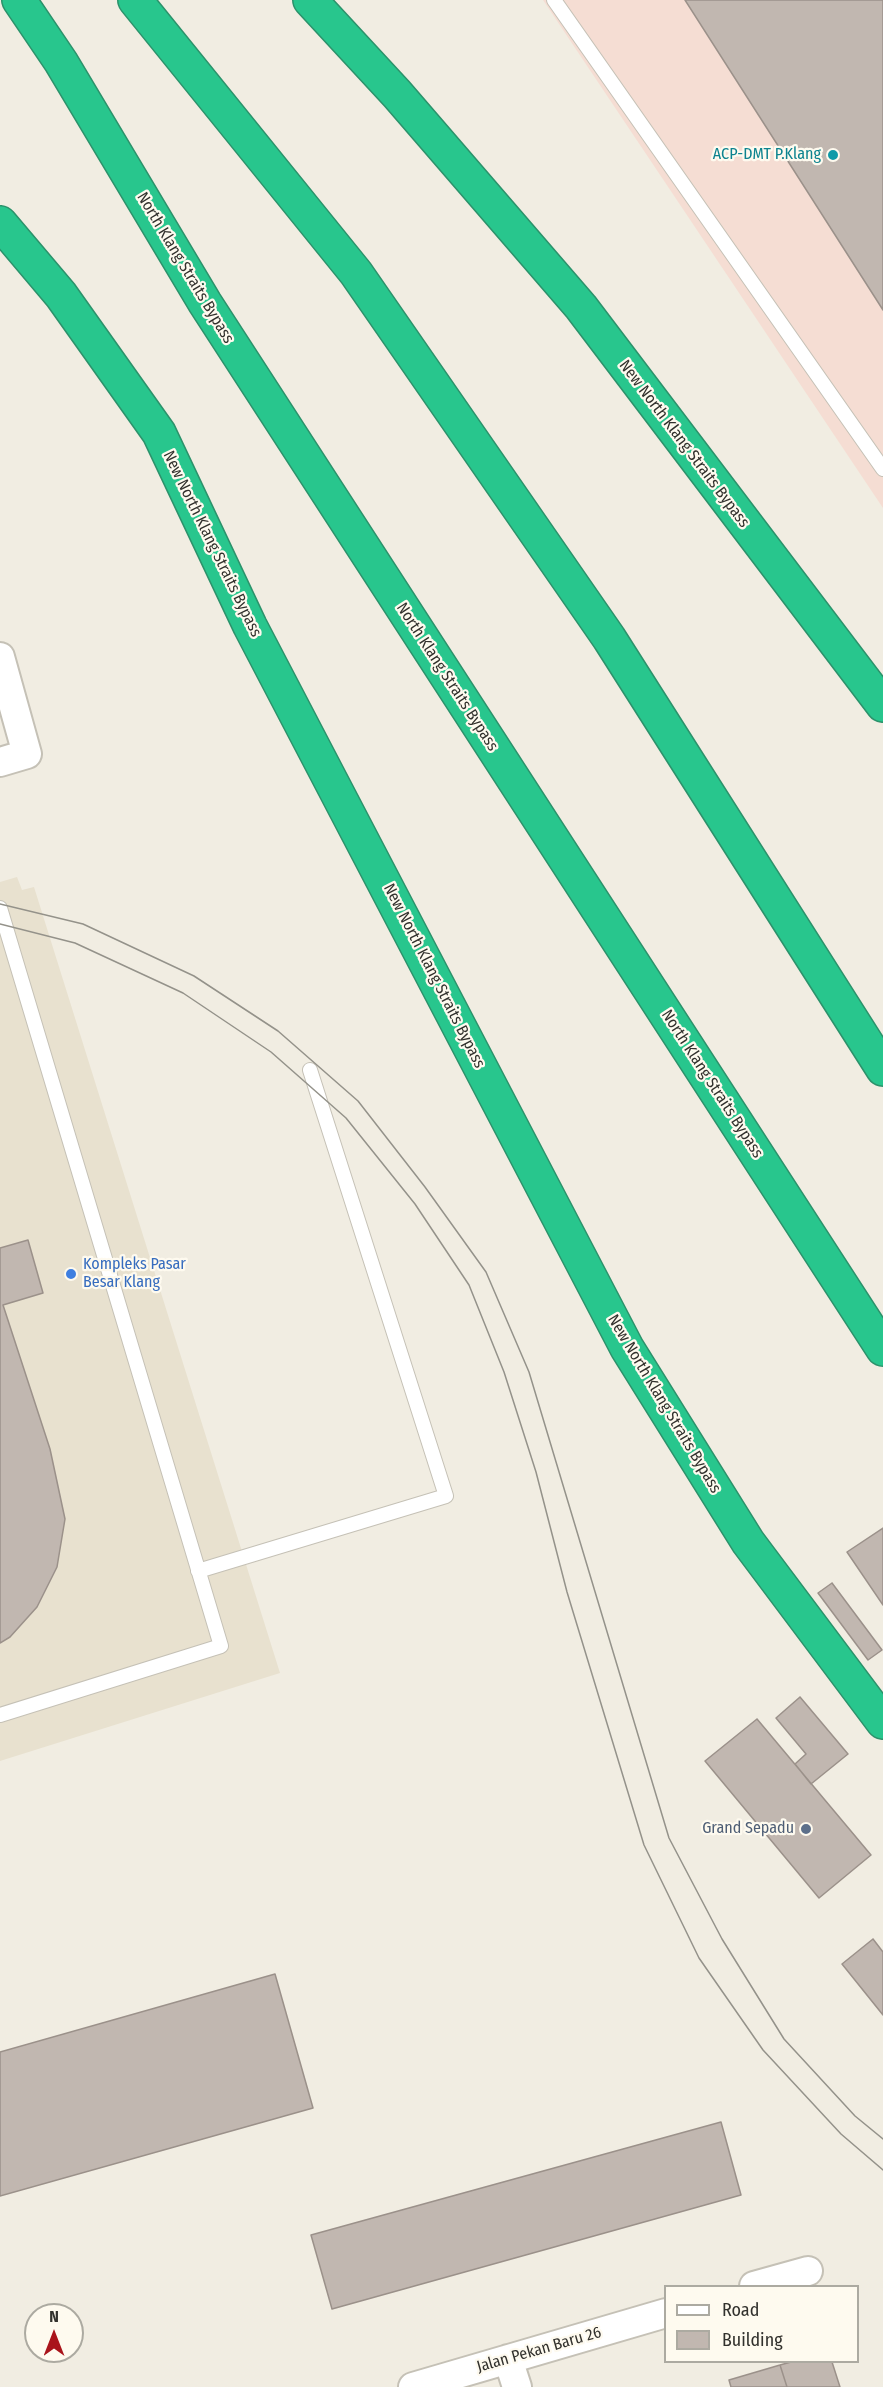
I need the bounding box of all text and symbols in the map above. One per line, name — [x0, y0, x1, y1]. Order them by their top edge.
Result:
place label: ACP-DMT P.Klang — [713, 145, 821, 165]
marker: ACP-DMT P.Klang — [826, 148, 840, 162]
street label: North Klang Straits Bypass — [132, 189, 238, 347]
street label: New North Klang Straits Bypass — [615, 357, 753, 531]
street label: New North Klang Straits Bypass — [159, 448, 265, 640]
street label: North Klang Straits Bypass — [392, 599, 502, 755]
street label: New North Klang Straits Bypass — [379, 880, 489, 1072]
street label: North Klang Straits Bypass — [657, 1006, 767, 1162]
place label: Kompleks Pasar Besar Klang — [83, 1255, 186, 1293]
marker: Kompleks Pasar Besar Klang — [64, 1267, 78, 1281]
street label: New North Klang Straits Bypass — [603, 1311, 725, 1497]
place label: Grand Sepadu — [702, 1819, 794, 1839]
marker: Grand Sepadu — [799, 1822, 813, 1836]
legend — [664, 2285, 859, 2363]
text: Road — [722, 2299, 759, 2321]
north arrow — [24, 2303, 84, 2363]
text: N — [49, 2307, 59, 2326]
street label: Jalan Pekan Baru 26 — [475, 2323, 603, 2377]
text: Building — [722, 2329, 783, 2351]

